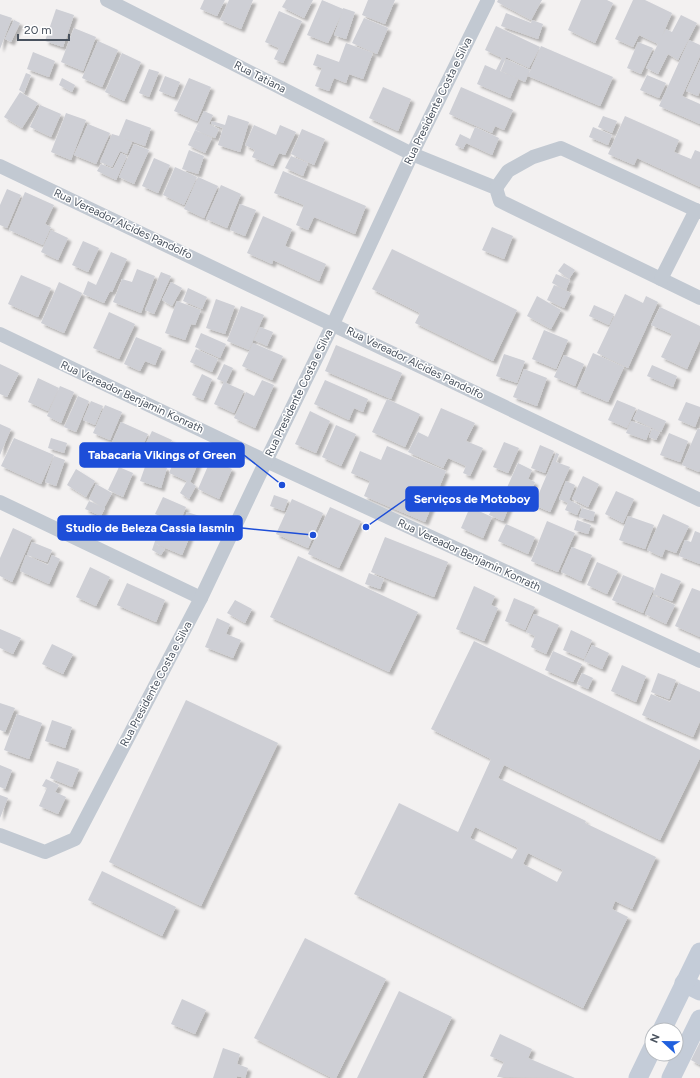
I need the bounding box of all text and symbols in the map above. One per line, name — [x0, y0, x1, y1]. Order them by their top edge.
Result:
scale bar — [18, 16, 69, 42]
text: 20 m — [24, 23, 52, 37]
street label: Rua Presidente Costa e Silva — [401, 35, 475, 167]
street label: Rua Tatiana — [232, 58, 288, 96]
street label: Rua Vereador Alcides Pandolfo — [52, 186, 194, 262]
street label: Rua Vereador Alcides Pandolfo — [344, 324, 486, 402]
street label: Rua Presidente Costa e Silva — [262, 327, 336, 459]
street label: Rua Vereador Benjamin Konrath — [59, 358, 205, 436]
callout: Tabacaria Vikings of Green — [80, 443, 244, 467]
text: Tabacaria Vikings of Green — [88, 448, 236, 462]
callout: Serviços de Motoboy — [406, 487, 538, 511]
text: Serviços de Motoboy — [414, 492, 530, 506]
callout: Studio de Beleza Cassia Iasmin — [58, 516, 242, 540]
street label: Rua Vereador Benjamin Konrath — [396, 516, 542, 594]
text: Studio de Beleza Cassia Iasmin — [66, 521, 235, 535]
street label: Rua Presidente Costa e Silva — [117, 619, 195, 749]
north arrow — [644, 1022, 684, 1062]
text: N — [648, 1032, 663, 1045]

